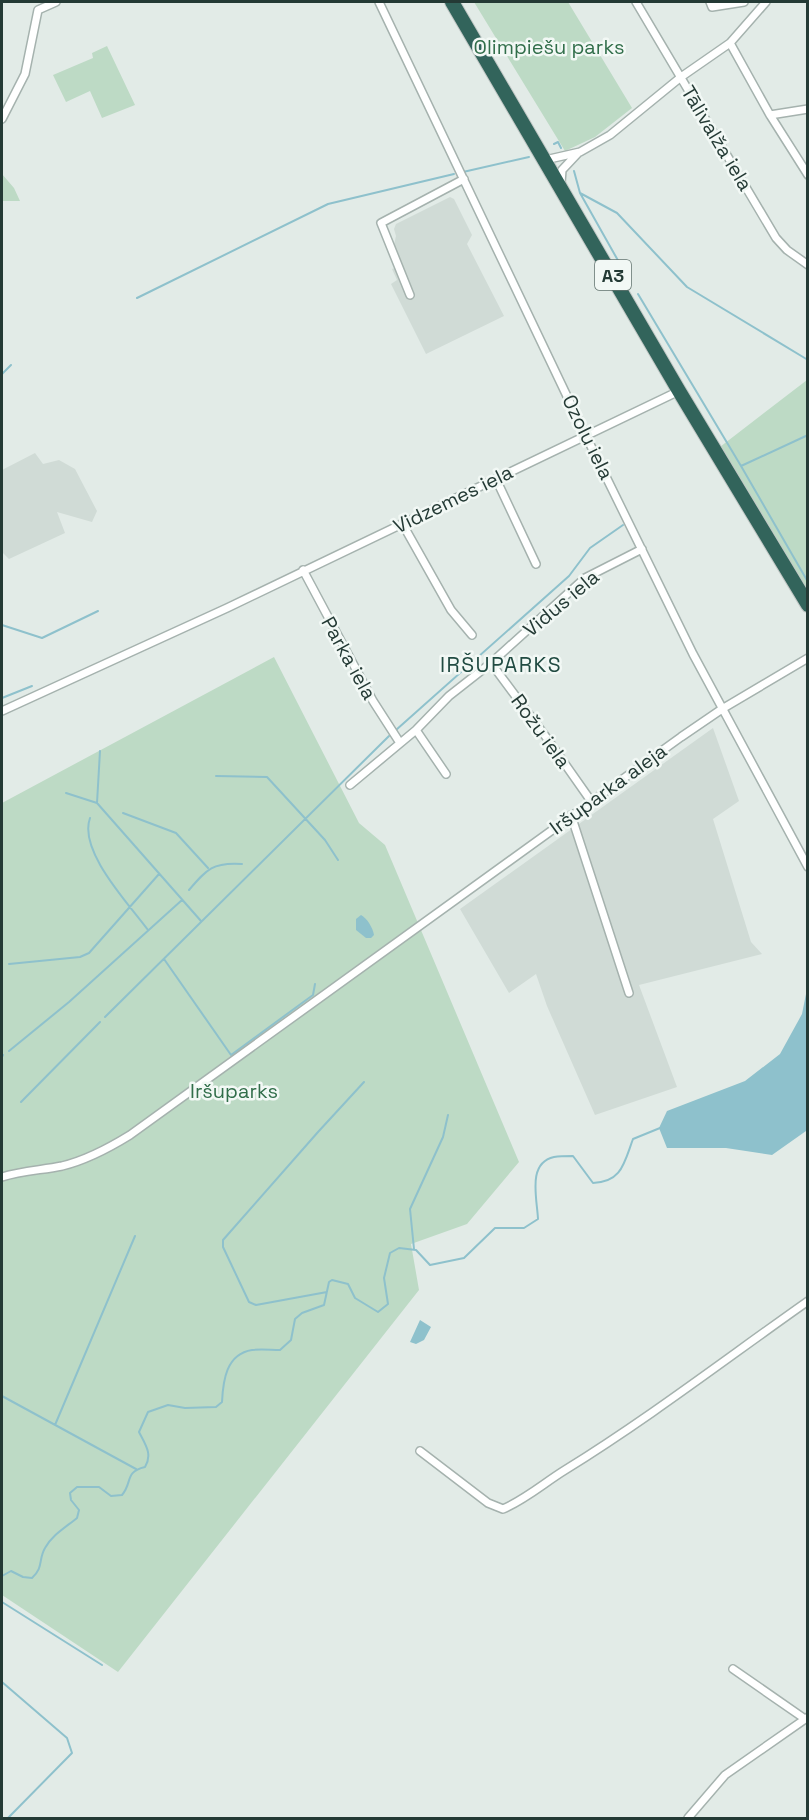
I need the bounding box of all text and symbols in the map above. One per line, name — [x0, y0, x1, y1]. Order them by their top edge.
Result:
park label: Olimpiešu parks — [474, 34, 624, 60]
street label: Tālivalža iela — [675, 81, 759, 195]
road number: A3 — [595, 260, 631, 290]
street label: Ozolu iela — [556, 390, 620, 484]
street label: Vidzemes iela — [389, 459, 517, 539]
street label: Vidus iela — [518, 564, 604, 642]
street label: Parka iela — [316, 612, 382, 704]
district label: IRŠUPARKS — [440, 651, 562, 678]
street label: Rožu iela — [505, 689, 577, 773]
street label: Iršuparka aleja — [544, 738, 672, 840]
park label: Iršuparks — [190, 1078, 278, 1104]

